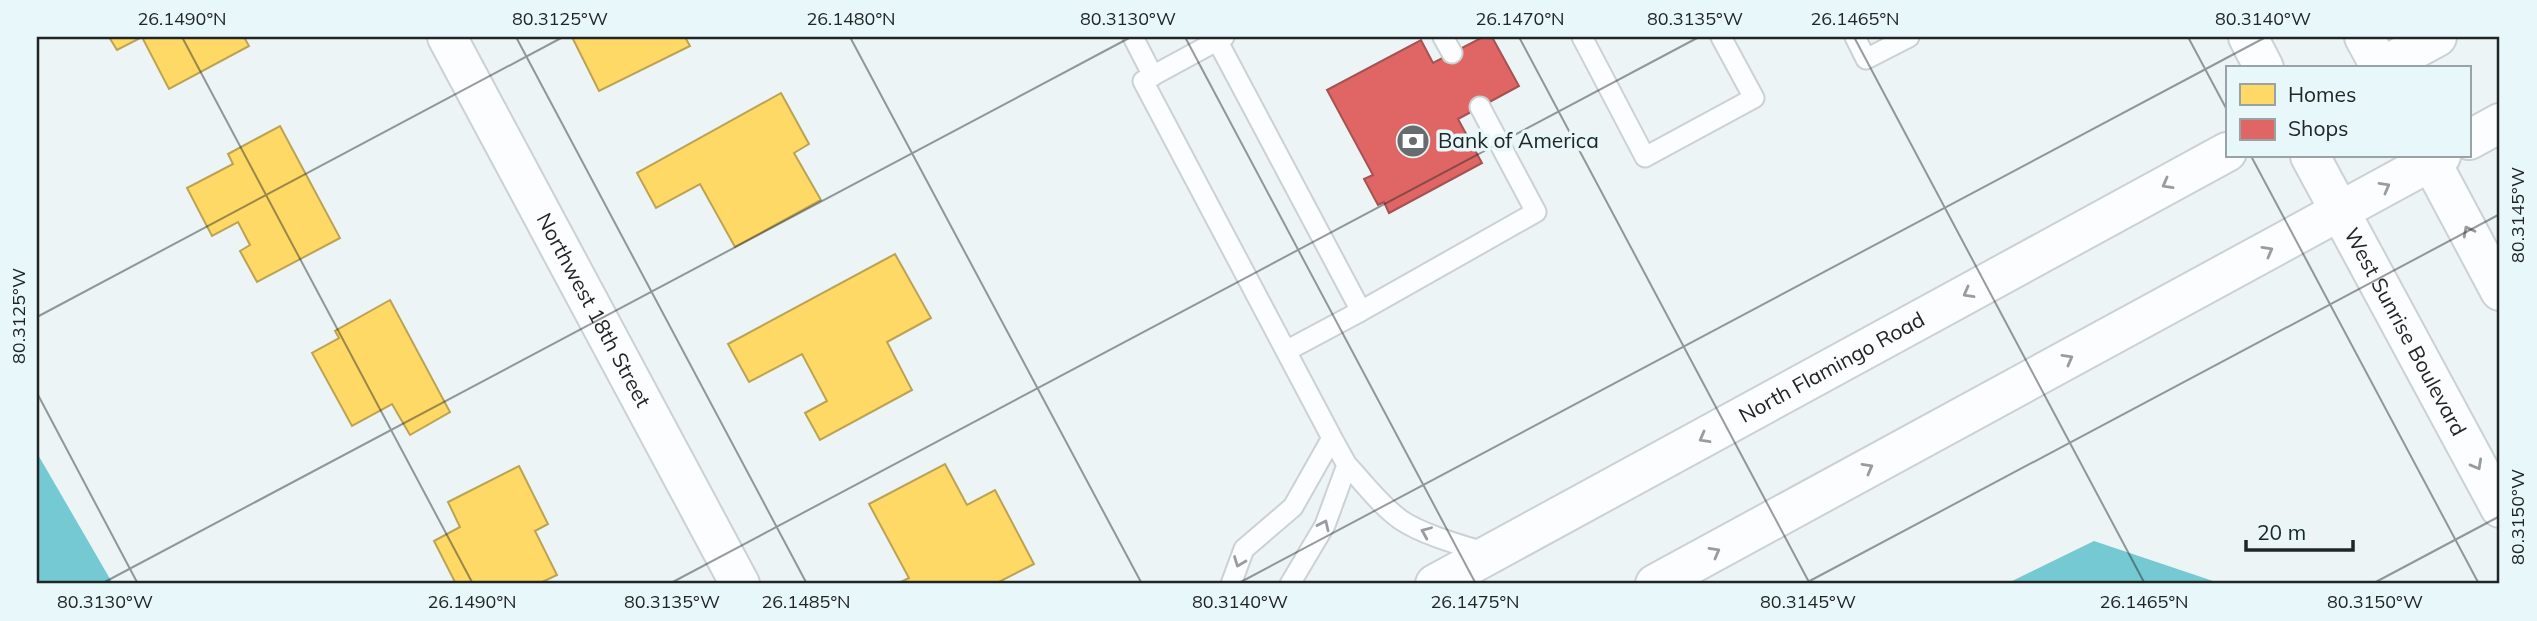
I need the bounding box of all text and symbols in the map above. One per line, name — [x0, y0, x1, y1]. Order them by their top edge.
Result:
text: 26.1490°N — [137, 7, 227, 30]
text: 80.3125°W — [512, 7, 608, 30]
text: 26.1480°N — [806, 7, 896, 30]
text: 80.3130°W — [1080, 7, 1176, 30]
text: 26.1470°N — [1475, 7, 1565, 30]
text: 80.3135°W — [1647, 7, 1743, 30]
text: 26.1465°N — [1810, 7, 1900, 30]
text: 80.3140°W — [2215, 7, 2311, 30]
legend — [2226, 66, 2470, 158]
text: Homes — [2288, 81, 2356, 107]
text: Shops — [2288, 115, 2348, 141]
bank icon: Bank of America — [1394, 122, 1432, 160]
place label: Bank of America — [1438, 127, 1599, 153]
text: 80.3145°W — [2506, 167, 2529, 263]
one-way arrow — [2162, 176, 2175, 189]
one-way arrow — [2378, 181, 2390, 195]
street label: Northwest 18th Street — [532, 208, 657, 411]
street label: West Sunrise Boulevard — [2339, 223, 2473, 440]
one-way arrow — [2463, 226, 2476, 238]
one-way arrow — [2261, 246, 2273, 259]
text: 80.3125°W — [7, 268, 30, 364]
one-way arrow — [1963, 285, 1975, 299]
street label: North Flamingo Road — [1734, 305, 1929, 428]
one-way arrow — [2061, 354, 2073, 368]
one-way arrow — [1698, 430, 1711, 443]
one-way arrow — [2469, 458, 2482, 471]
one-way arrow — [1861, 463, 1873, 476]
text: 80.3150°W — [2506, 469, 2529, 565]
scale bar — [2246, 509, 2353, 553]
text: 20 m — [2257, 519, 2306, 545]
one-way arrow — [1316, 520, 1330, 532]
one-way arrow — [1421, 526, 1433, 540]
one-way arrow — [1707, 546, 1720, 560]
one-way arrow — [1234, 555, 1248, 567]
text: 80.3130°W — [57, 590, 153, 613]
text: 26.1490°N — [427, 590, 517, 613]
text: 80.3135°W — [624, 590, 720, 613]
text: 26.1485°N — [761, 590, 851, 613]
text: 80.3140°W — [1192, 590, 1288, 613]
text: 26.1475°N — [1430, 590, 1520, 613]
text: 80.3145°W — [1760, 590, 1856, 613]
text: 26.1465°N — [2099, 590, 2189, 613]
text: 80.3150°W — [2327, 590, 2423, 613]

